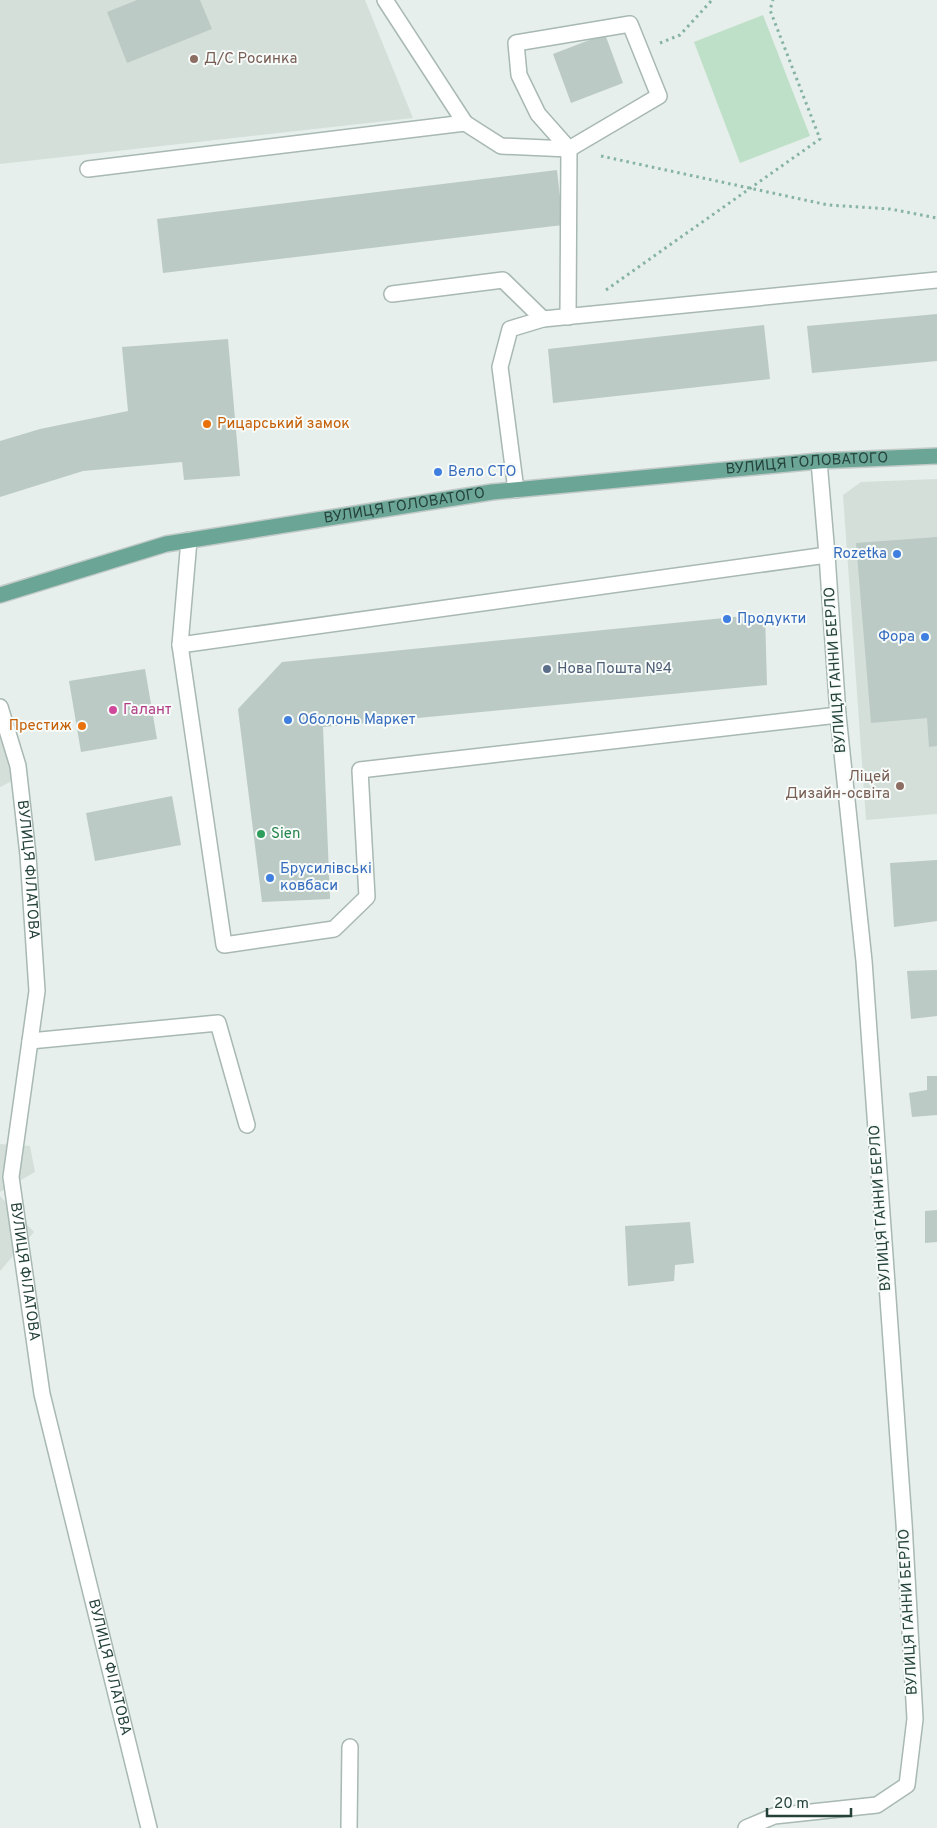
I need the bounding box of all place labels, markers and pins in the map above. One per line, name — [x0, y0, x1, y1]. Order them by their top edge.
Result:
place label: Д/С Росинка — [204, 50, 297, 69]
marker: Д/С Росинка — [188, 53, 200, 65]
place label: Рицарський замок — [217, 415, 350, 434]
marker: Рицарський замок — [201, 418, 213, 430]
place label: Вело СТО — [448, 463, 516, 482]
marker: Вело СТО — [432, 466, 444, 478]
place label: Rozetka — [833, 545, 887, 564]
marker: Rozetka — [891, 548, 903, 560]
place label: Продукти — [737, 610, 806, 629]
marker: Продукти — [721, 613, 733, 625]
place label: Фора — [878, 628, 915, 647]
marker: Фора — [919, 631, 931, 643]
place label: Нова Пошта №4 — [557, 660, 672, 679]
marker: Нова Пошта №4 — [541, 663, 553, 675]
place label: Галант — [123, 701, 172, 720]
marker: Галант — [107, 704, 119, 716]
place label: Оболонь Маркет — [298, 711, 416, 730]
marker: Оболонь Маркет — [282, 714, 294, 726]
place label: Престиж — [9, 717, 72, 736]
marker: Престиж — [76, 720, 88, 732]
place label: Ліцей Дизайн-освіта — [785, 768, 890, 804]
marker: Ліцей Дизайн-освіта — [894, 780, 906, 792]
place label: Sien — [271, 825, 300, 844]
marker: Sien — [255, 828, 267, 840]
place label: Брусилівські ковбаси — [280, 860, 372, 896]
marker: Брусилівські ковбаси — [264, 872, 276, 884]

